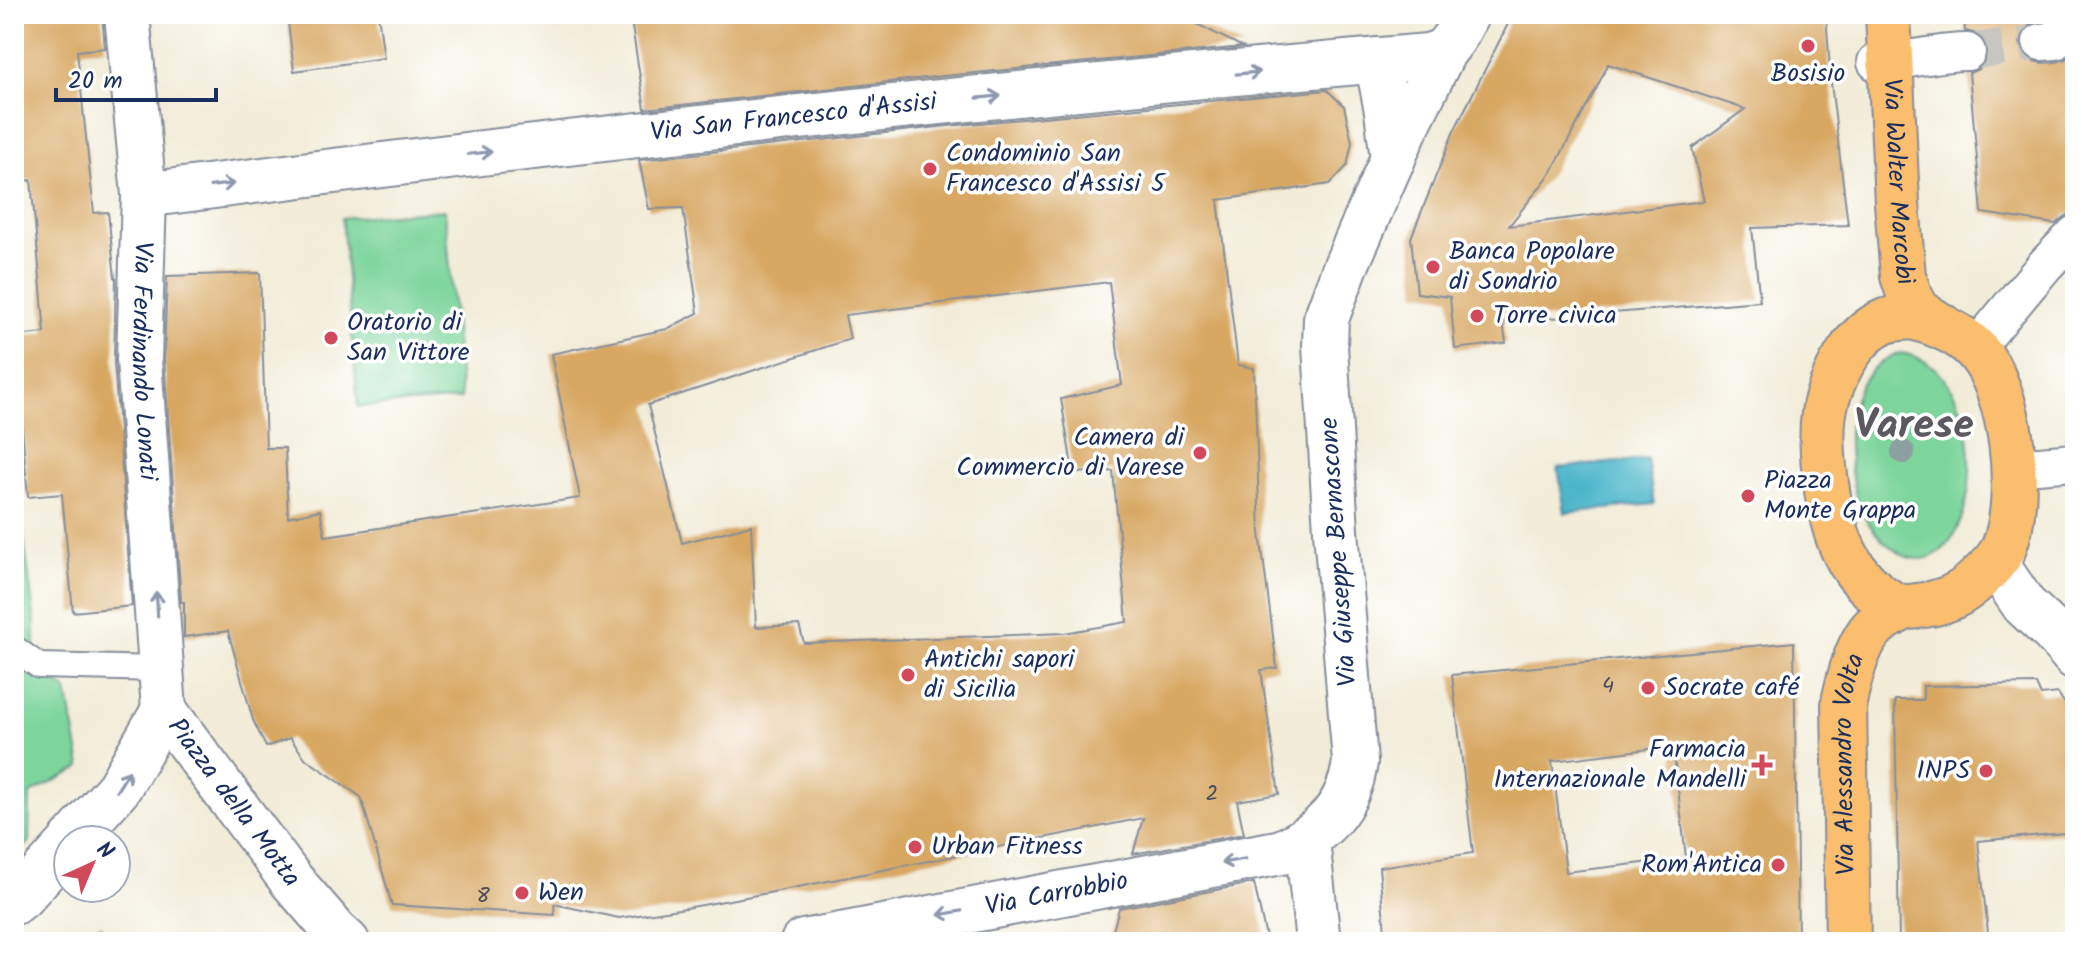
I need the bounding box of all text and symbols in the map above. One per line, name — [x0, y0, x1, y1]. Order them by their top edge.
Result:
marker: Bosisio — [1799, 37, 1817, 55]
scale bar — [56, 52, 216, 102]
place label: Bosisio — [1771, 53, 1845, 95]
text: 20 m — [68, 62, 123, 101]
one-way arrow — [1234, 65, 1261, 80]
street label: Via Walter Marcobi — [1870, 77, 1926, 293]
street label: Via San Francesco d'Assisi — [648, 81, 940, 154]
one-way arrow — [975, 90, 1002, 105]
place label: Condominio San Francesco d'Assisi 5 — [946, 133, 1167, 205]
one-way arrow — [466, 145, 493, 160]
marker: Condominio San Francesco d'Assisi 5 — [921, 160, 939, 178]
one-way arrow — [209, 177, 234, 192]
place label: Banca Popolare di Sondrio — [1449, 231, 1615, 303]
street label: Via Ferdinando Lonati — [118, 241, 169, 484]
marker: Banca Popolare di Sondrio — [1424, 258, 1442, 276]
place label: Torre civica — [1493, 295, 1617, 337]
place label: Oratorio di San Vittore — [347, 302, 470, 374]
marker: Torre civica — [1468, 307, 1486, 325]
marker: Oratorio di San Vittore — [322, 329, 340, 347]
district label: Varese — [1854, 393, 1974, 460]
street label: Via Giuseppe Bernascone — [1309, 416, 1369, 688]
place label: Camera di Commercio di Varese — [956, 417, 1186, 489]
marker: Camera di Commercio di Varese — [1191, 444, 1209, 462]
place label: Piazza Monte Grappa — [1764, 460, 1916, 532]
marker: Piazza Monte Grappa — [1739, 487, 1757, 505]
one-way arrow — [149, 591, 164, 618]
place label: Antichi sapori di Sicilia — [924, 639, 1076, 711]
street label: Via Alessandro Volta — [1822, 647, 1877, 876]
marker: Antichi sapori di Sicilia — [899, 666, 917, 684]
place label: Socrate café — [1664, 667, 1801, 709]
house number: 4 — [1602, 669, 1614, 704]
marker: Socrate café — [1639, 679, 1657, 697]
street label: Piazza della Motta — [156, 709, 311, 897]
place label: Farmacia Internazionale Mandelli — [1494, 729, 1748, 801]
place label: INPS — [1916, 750, 1970, 792]
marker: Farmacia Internazionale Mandelli — [1753, 756, 1771, 774]
marker: INPS — [1977, 762, 1995, 780]
one-way arrow — [114, 770, 131, 792]
house number: 2 — [1206, 777, 1218, 812]
north arrow — [52, 824, 132, 904]
place label: Urban Fitness — [931, 826, 1083, 868]
text: N — [87, 834, 121, 869]
marker: Urban Fitness — [906, 838, 924, 856]
place label: Rom'Antica — [1641, 844, 1762, 886]
one-way arrow — [1221, 854, 1246, 869]
marker: Rom'Antica — [1769, 856, 1787, 874]
street label: Via Carrobbio — [982, 860, 1132, 928]
place label: Wen — [538, 872, 584, 914]
house number: 8 — [476, 879, 490, 914]
marker: Wen — [513, 884, 531, 902]
one-way arrow — [937, 907, 963, 922]

